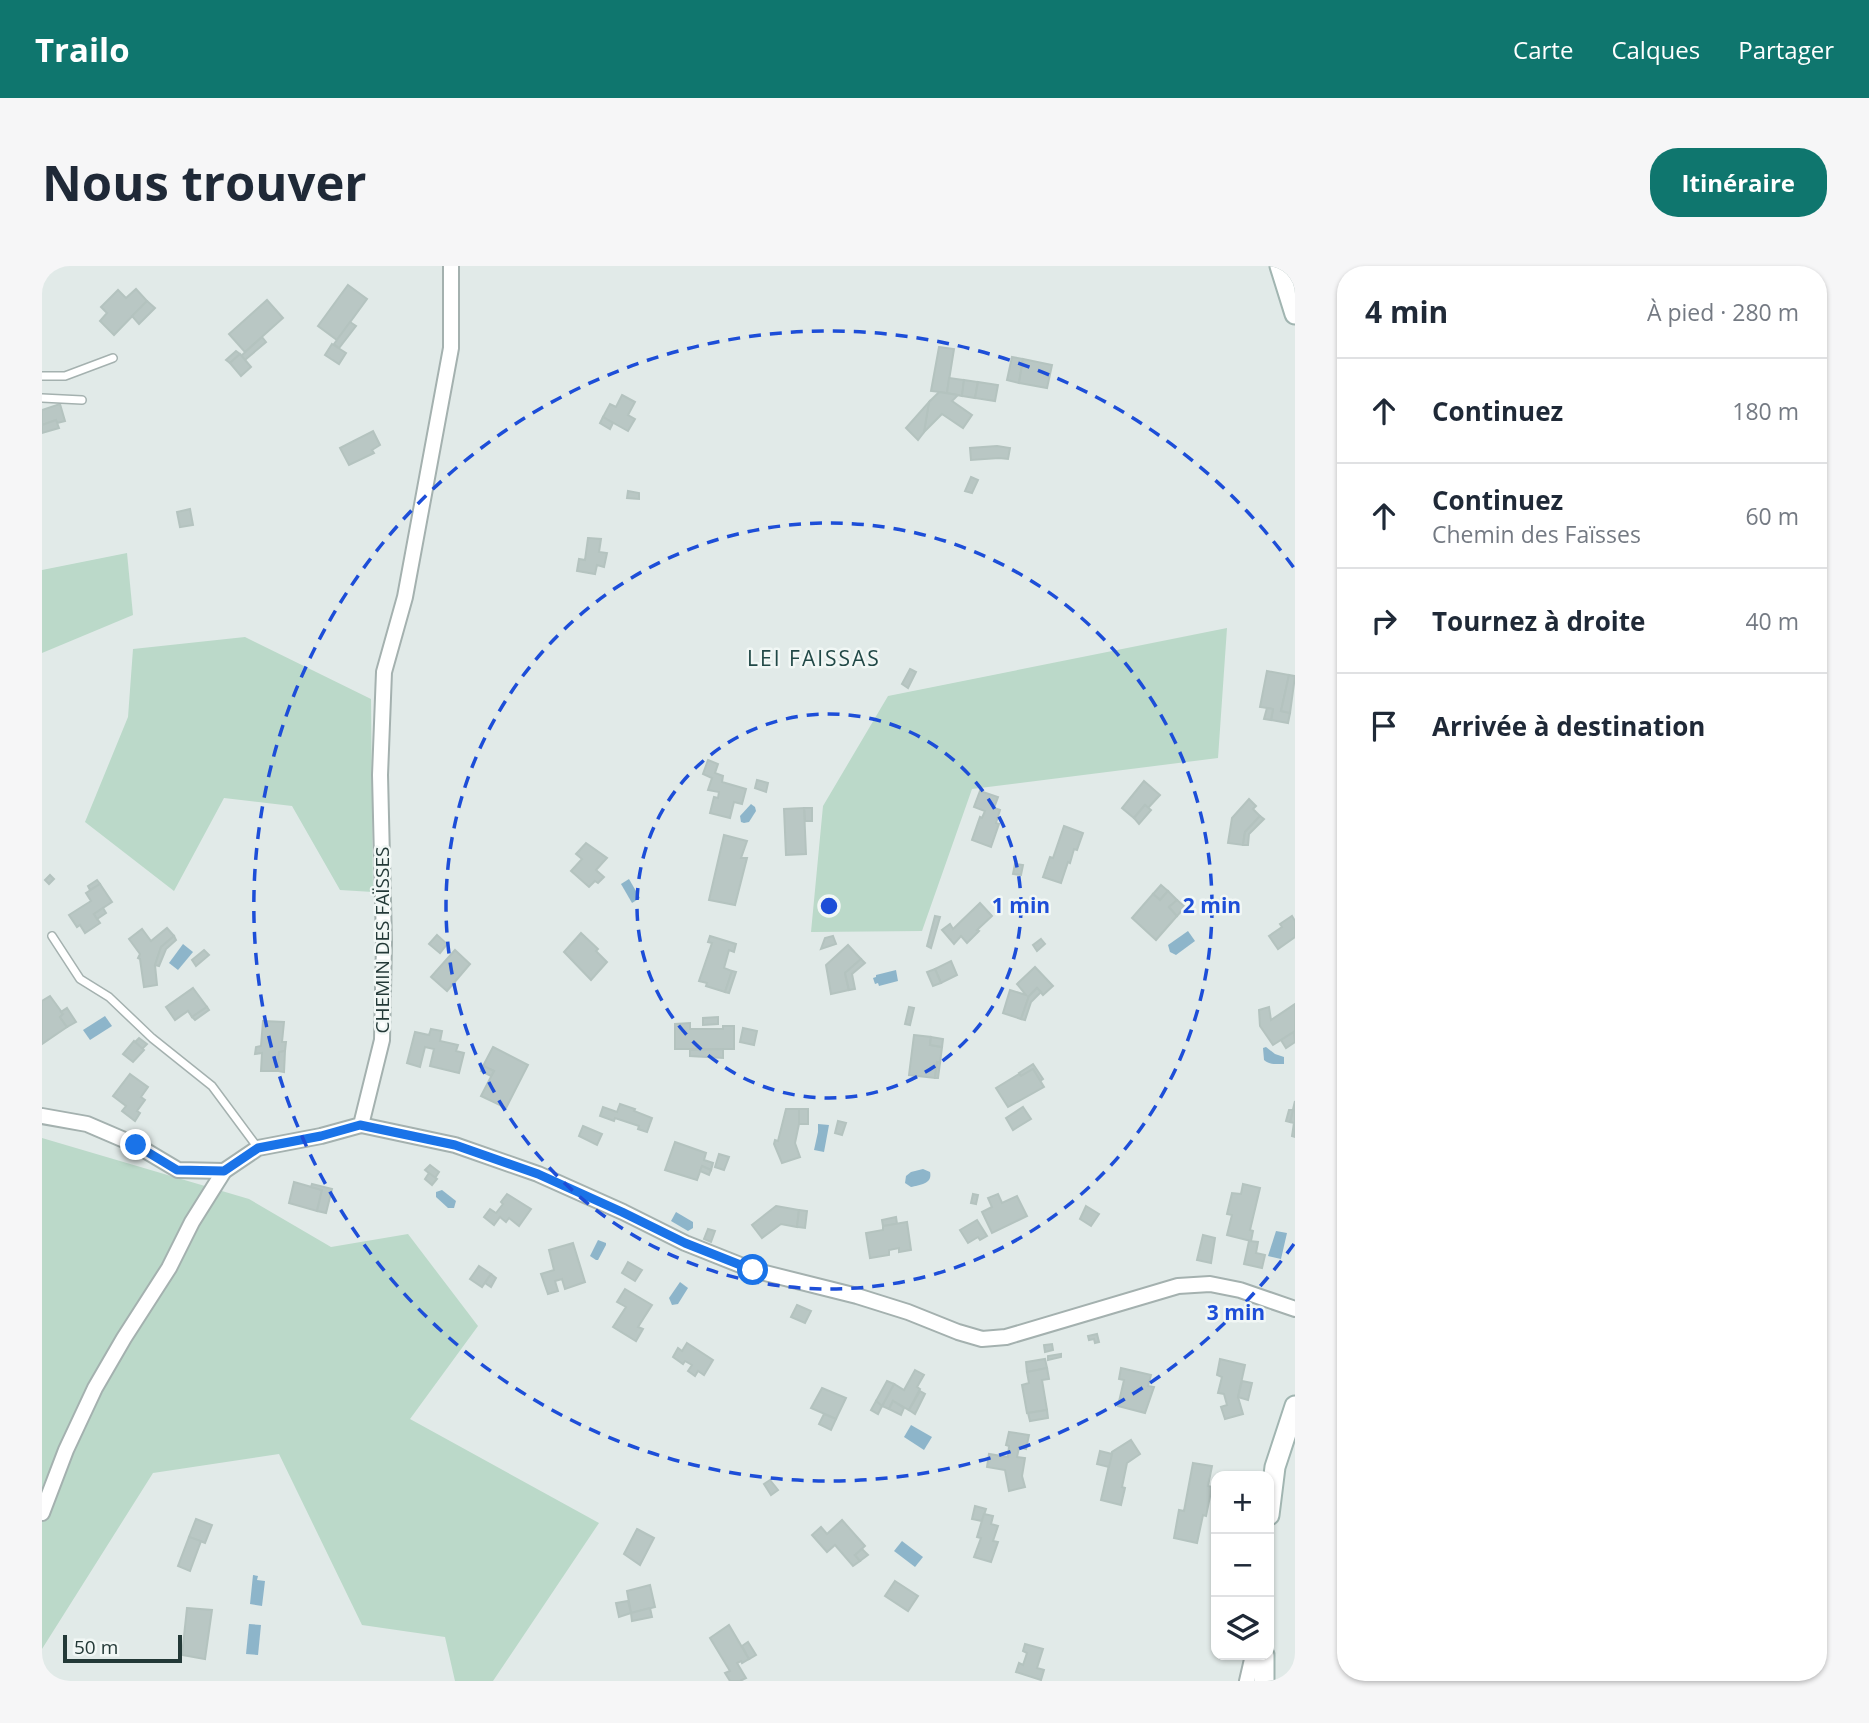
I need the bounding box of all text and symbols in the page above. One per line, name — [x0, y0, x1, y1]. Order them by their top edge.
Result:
text: Trailo — [35, 27, 130, 72]
text: Carte — [1513, 33, 1573, 66]
text: Calques — [1611, 33, 1700, 66]
text: Partager — [1738, 33, 1834, 66]
button: Itinéraire — [1650, 148, 1827, 217]
text: Nous trouver — [42, 149, 367, 215]
text: 4 min — [1365, 291, 1448, 332]
text: À pied · 280 m — [1647, 296, 1799, 328]
icon: ahead — [1365, 392, 1403, 430]
text: Continuez — [1432, 393, 1563, 429]
text: 180 m — [1732, 395, 1799, 427]
text: Continuez — [1432, 482, 1563, 518]
icon: ahead — [1365, 497, 1403, 535]
text: 60 m — [1745, 500, 1799, 532]
text: Chemin des Faïsses — [1432, 518, 1641, 550]
icon: right — [1365, 602, 1403, 640]
text: Tournez à droite — [1432, 603, 1645, 639]
text: 40 m — [1745, 605, 1799, 637]
district label: LEI FAISSAS — [747, 644, 881, 672]
icon: arrive — [1365, 707, 1403, 745]
text: Arrivée à destination — [1432, 708, 1705, 744]
street label: CHEMIN DES FAÏSSES — [369, 847, 395, 1033]
text: 1 min — [992, 891, 1050, 919]
text: 2 min — [1183, 891, 1241, 919]
centre of rings — [817, 894, 841, 918]
route end — [120, 1129, 151, 1160]
route start — [737, 1254, 768, 1285]
text: 3 min — [1207, 1298, 1265, 1326]
map controls — [1211, 1471, 1274, 1660]
button: + — [1211, 1471, 1274, 1534]
button: − — [1211, 1534, 1274, 1597]
button: layers — [1211, 1597, 1274, 1660]
scale bar — [63, 1632, 182, 1664]
text: 50 m — [74, 1634, 118, 1660]

